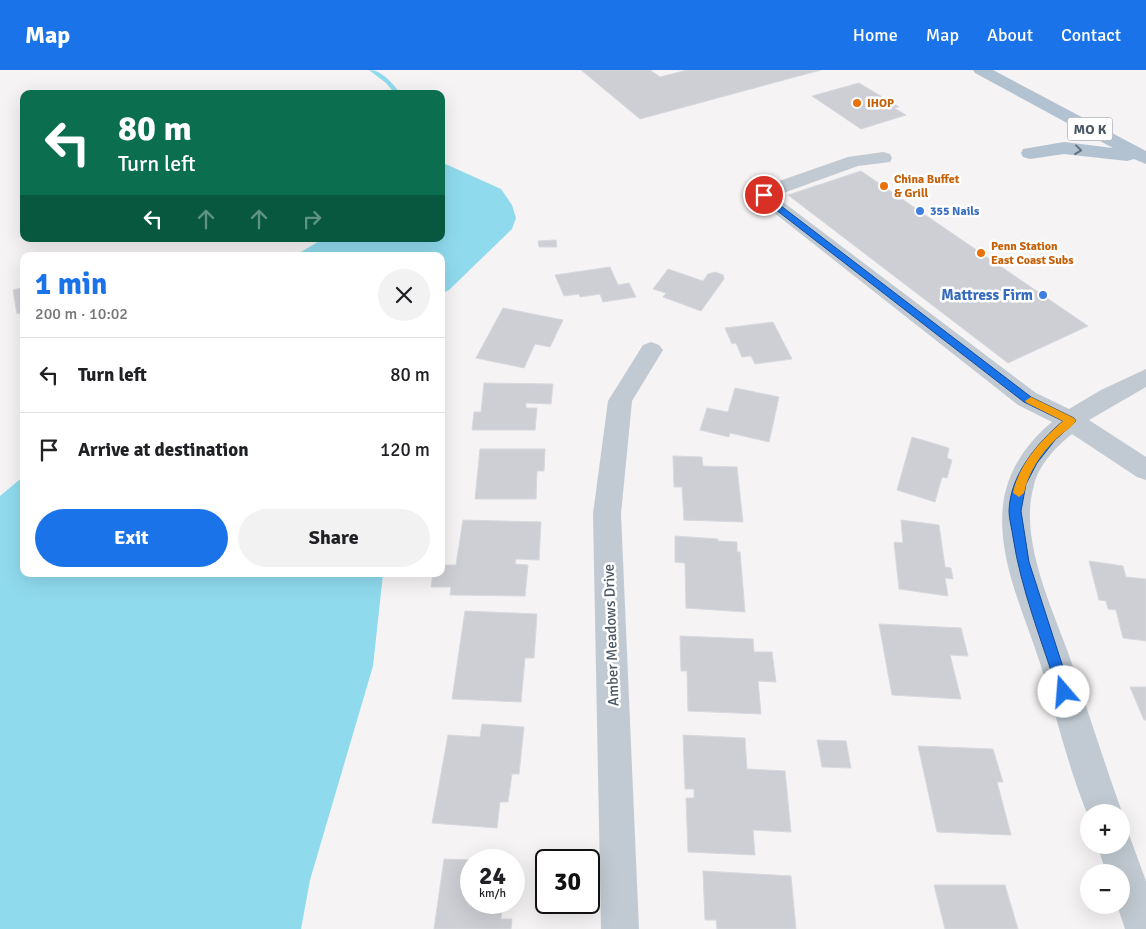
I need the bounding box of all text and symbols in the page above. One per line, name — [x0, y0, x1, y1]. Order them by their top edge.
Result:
text: Map — [25, 20, 70, 50]
text: Home — [853, 24, 898, 46]
text: Map — [926, 24, 959, 46]
text: About — [987, 24, 1033, 46]
text: Contact — [1061, 24, 1121, 46]
place label: IHOP — [867, 96, 894, 111]
marker: IHOP — [851, 97, 863, 109]
text: 80 m — [118, 107, 192, 150]
icon: left — [35, 110, 100, 175]
road number: MO K — [1068, 118, 1112, 140]
one-way arrow — [1074, 144, 1082, 155]
text: Turn left — [118, 150, 196, 177]
place label: China Buffet & Grill — [894, 172, 960, 201]
pin — [743, 174, 785, 216]
marker: China Buffet & Grill — [878, 180, 890, 192]
icon: arrive — [750, 181, 778, 209]
place label: 355 Nails — [930, 204, 980, 219]
icon: left — [139, 205, 167, 233]
icon: ahead — [192, 205, 220, 233]
icon: ahead — [245, 205, 273, 233]
icon: right — [298, 205, 326, 233]
marker: 355 Nails — [914, 205, 926, 217]
place label: Penn Station East Coast Subs — [991, 239, 1074, 268]
marker: Penn Station East Coast Subs — [975, 247, 987, 259]
text: 1 min — [35, 266, 107, 303]
button: close — [378, 269, 430, 321]
place label: Mattress Firm — [941, 286, 1033, 304]
marker: Mattress Firm — [1037, 289, 1049, 301]
text: 200 m · 10:02 — [35, 304, 128, 324]
icon: left — [35, 361, 63, 389]
text: Turn left — [78, 363, 147, 387]
text: 80 m — [390, 363, 430, 387]
icon: arrive — [35, 436, 63, 464]
text: Arrive at destination — [78, 438, 249, 462]
text: 120 m — [380, 438, 430, 462]
button: Exit — [35, 509, 228, 567]
button: Share — [238, 509, 430, 567]
street label: Amber Meadows Drive — [600, 564, 622, 706]
position arrow — [1037, 665, 1089, 717]
map controls — [1080, 804, 1130, 914]
button: + — [1080, 804, 1130, 854]
speed limit sign: 30 — [535, 849, 600, 914]
text: 24 — [479, 860, 506, 891]
button: − — [1080, 864, 1130, 914]
text: km/h — [479, 886, 506, 901]

